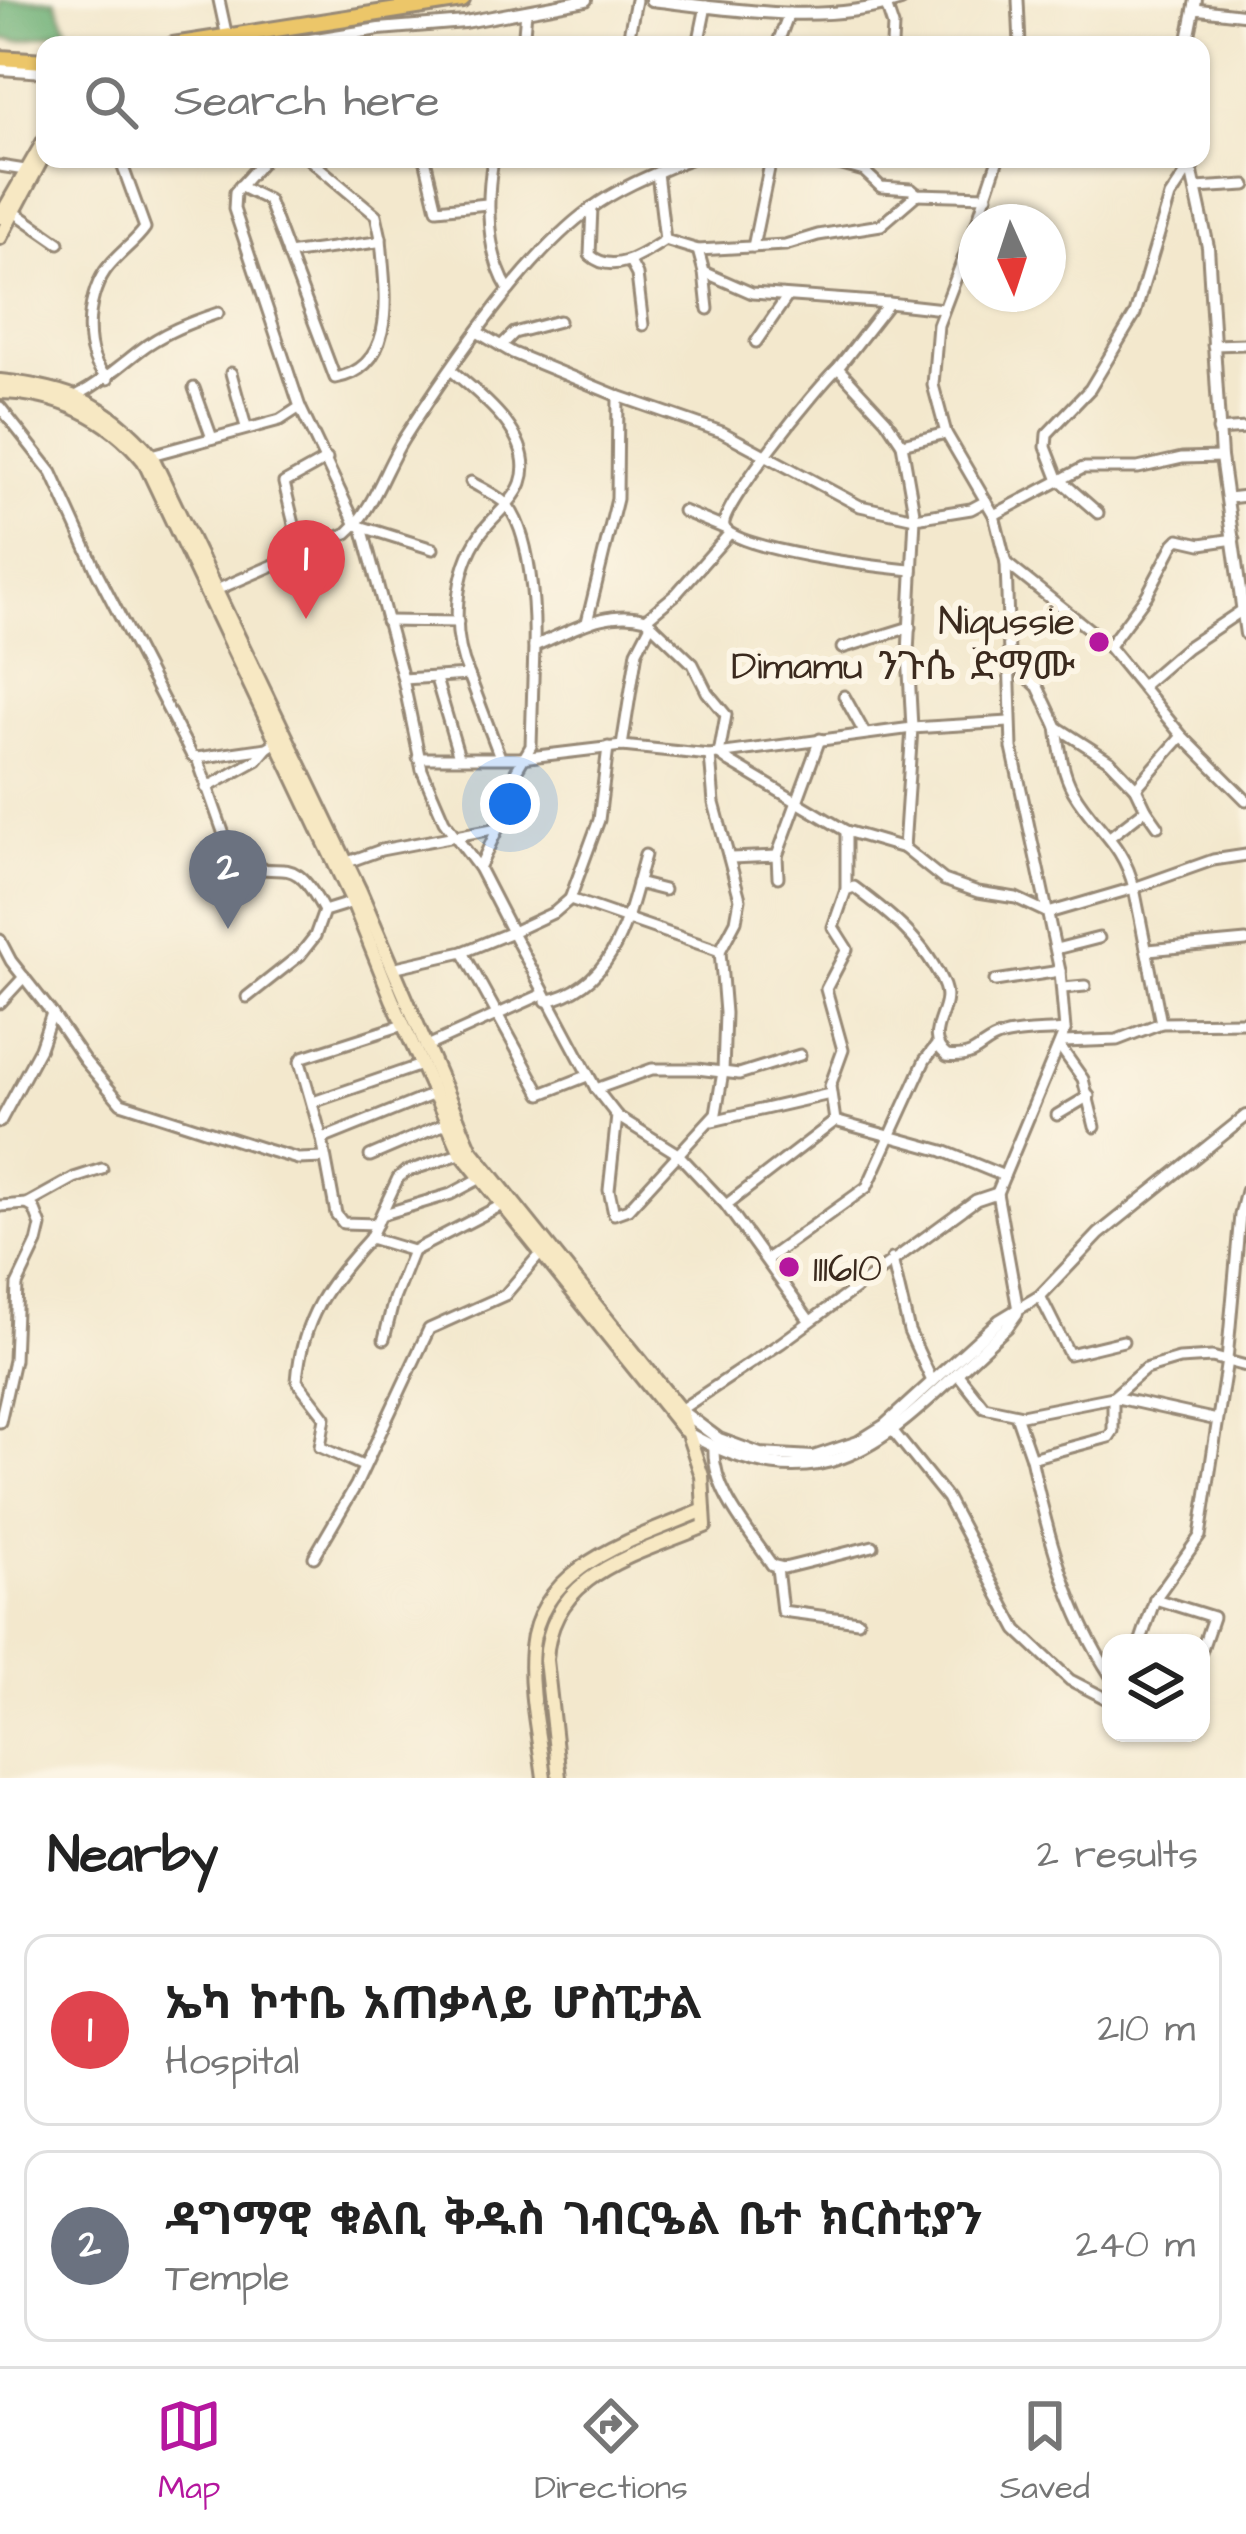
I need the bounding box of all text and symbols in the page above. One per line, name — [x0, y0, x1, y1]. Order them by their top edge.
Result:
search box — [36, 36, 1210, 168]
icon: search — [78, 69, 144, 135]
text: Search here — [174, 71, 440, 133]
north arrow — [958, 204, 1066, 312]
pin: 1 — [267, 520, 345, 619]
place label: Nigussie Dimamu ንጉሴ ድማሙ — [731, 596, 1075, 695]
marker: Nigussie Dimamu ንጉሴ ድማሙ — [1086, 629, 1112, 655]
your location — [480, 774, 540, 834]
pin: 2 — [189, 830, 267, 929]
place label: 111610 — [813, 1243, 882, 1297]
marker: 111610 — [776, 1254, 802, 1280]
map controls — [1102, 1634, 1210, 1742]
button: layers — [1102, 1634, 1210, 1742]
text: Nearby — [48, 1821, 218, 1892]
text: 2 results — [1037, 1829, 1198, 1883]
text: ኤካ ኮተቤ አጠቃላይ ሆስፒታል — [165, 1974, 702, 2036]
text: 1 — [88, 2003, 93, 2057]
text: 210 m — [1097, 2003, 1195, 2057]
text: Hospital — [165, 2036, 299, 2090]
text: ዳግማዊ ቁልቢ ቅዱስ ገብርዔል ቤተ ክርስቲያን — [165, 2190, 983, 2252]
text: 2 — [79, 2219, 101, 2273]
text: 240 m — [1076, 2219, 1195, 2273]
text: Temple — [165, 2252, 290, 2306]
tab: Map — [156, 2393, 222, 2511]
tab: Directions — [534, 2393, 688, 2511]
tab: Saved — [1000, 2393, 1090, 2511]

